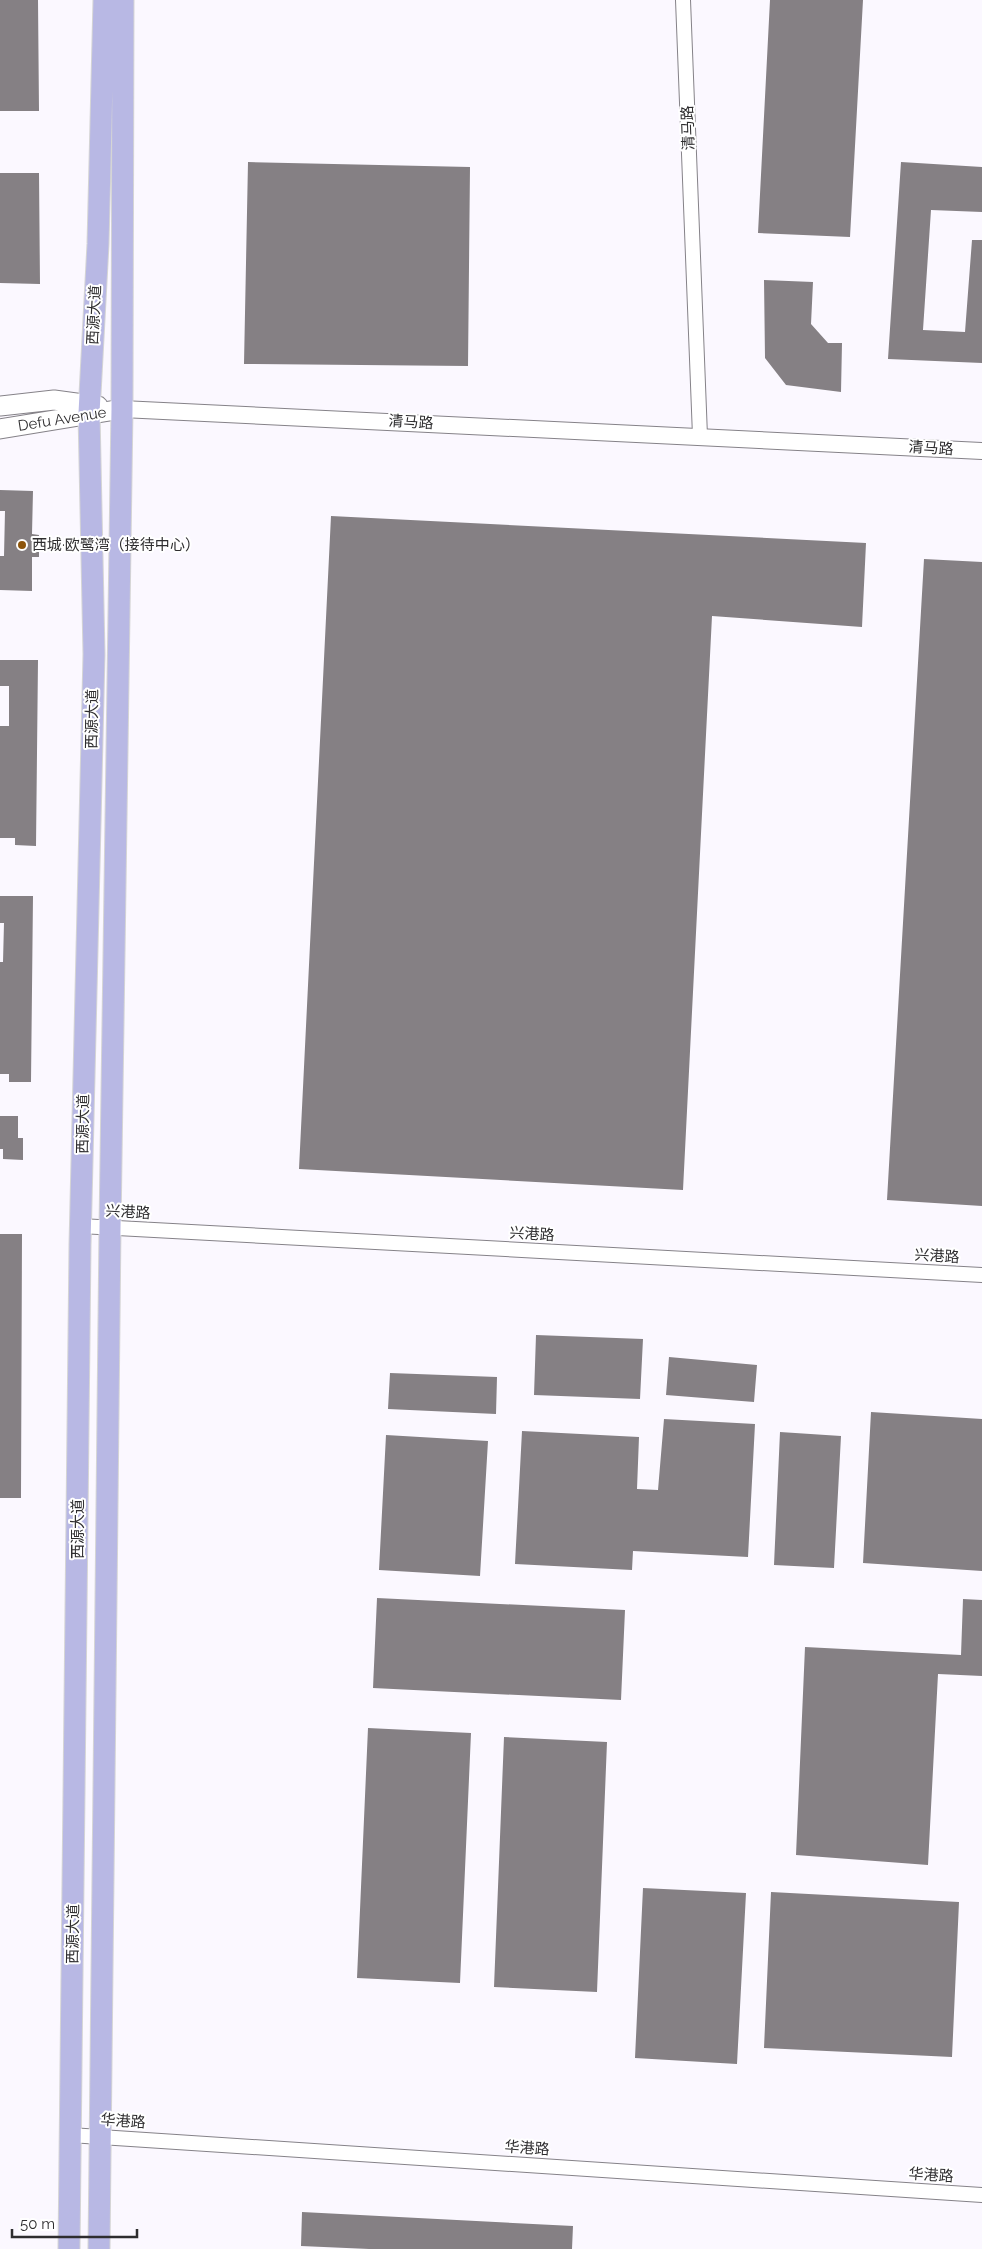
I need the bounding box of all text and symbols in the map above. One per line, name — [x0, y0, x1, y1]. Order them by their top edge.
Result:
street label: 清马路 — [678, 105, 698, 151]
street label: 西源大道 — [83, 285, 105, 345]
street label: Defu Avenue — [16, 403, 108, 435]
street label: 清马路 — [388, 412, 434, 432]
street label: 清马路 — [908, 438, 954, 458]
place label: 西城·欧鹭湾（接待中心） — [32, 536, 200, 554]
marker: 西城·欧鹭湾（接待中心） — [16, 539, 28, 551]
street label: 西源大道 — [82, 689, 102, 749]
street label: 西源大道 — [73, 1094, 93, 1154]
street label: 兴港路 — [105, 1202, 151, 1222]
street label: 兴港路 — [509, 1224, 555, 1244]
street label: 兴港路 — [914, 1246, 960, 1266]
street label: 西源大道 — [69, 1499, 87, 1559]
street label: 西源大道 — [63, 1904, 83, 1964]
street label: 华港路 — [100, 2110, 146, 2132]
street label: 华港路 — [504, 2137, 550, 2159]
street label: 华港路 — [908, 2164, 954, 2186]
scale bar — [12, 2206, 138, 2238]
text: 50 m — [20, 2215, 55, 2233]

